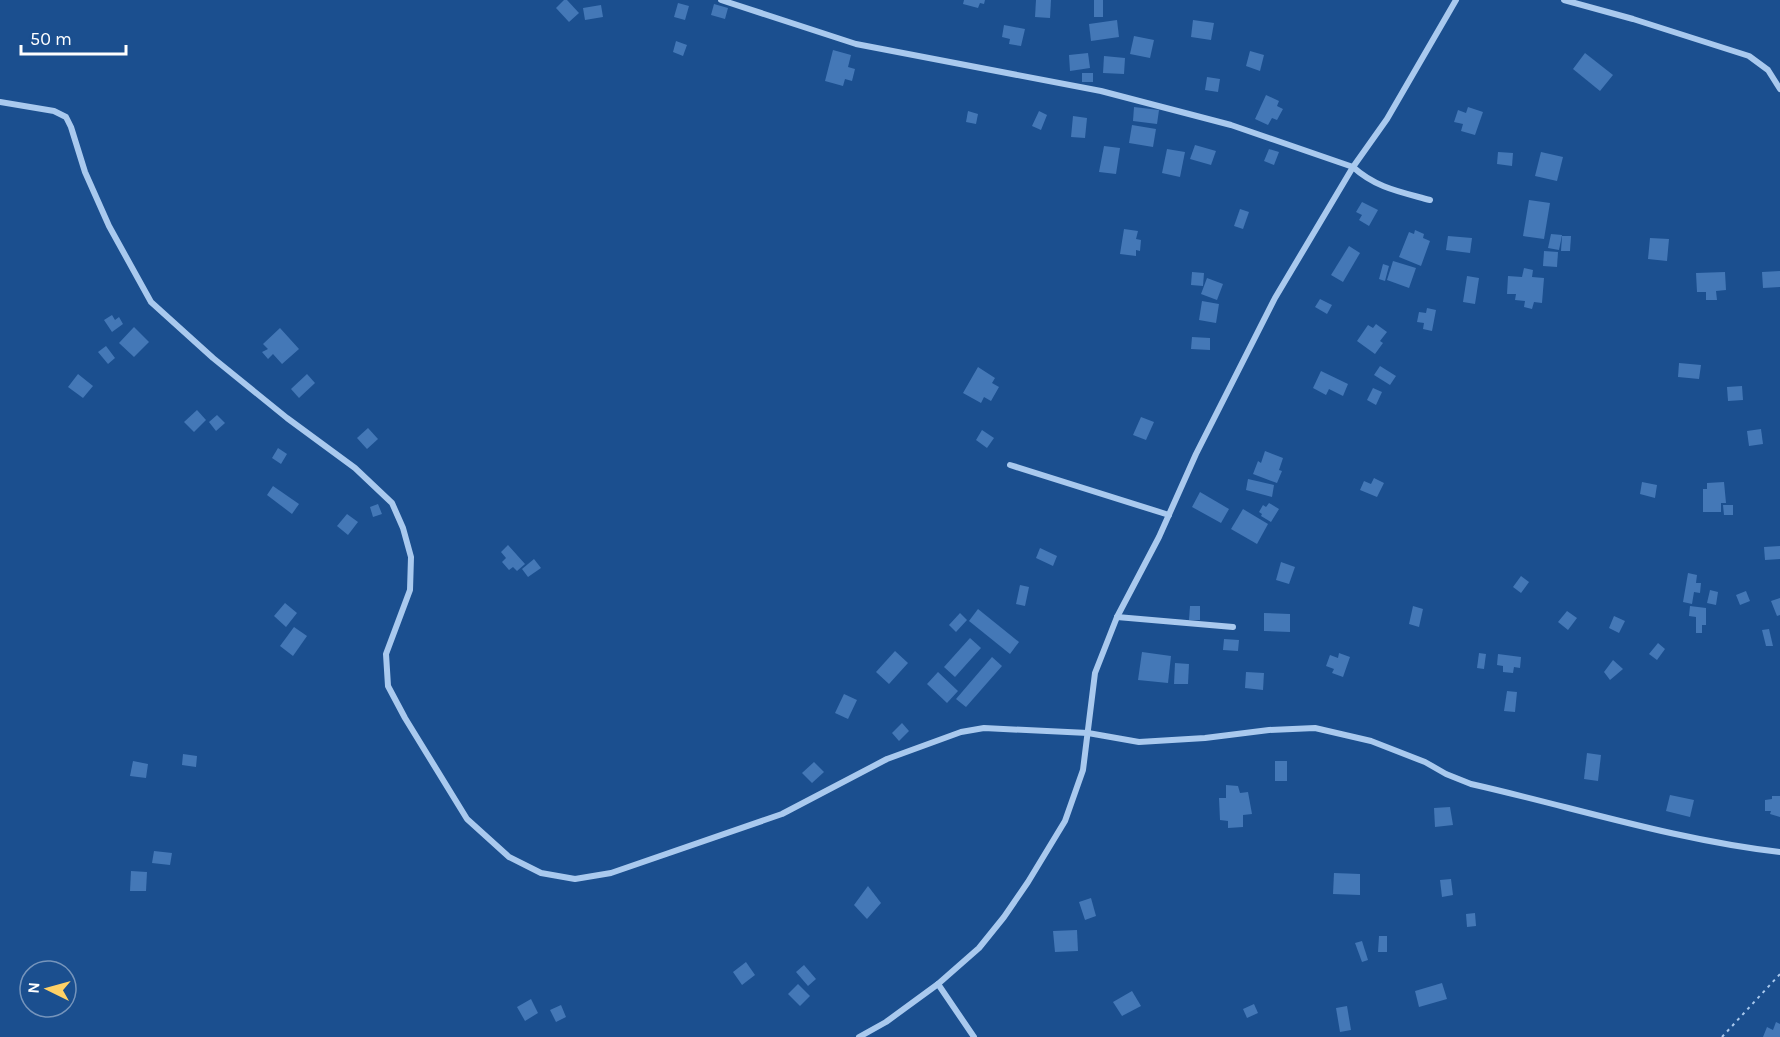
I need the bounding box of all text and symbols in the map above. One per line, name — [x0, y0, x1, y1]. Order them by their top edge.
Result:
scale bar — [21, 18, 126, 56]
text: 50 m — [30, 28, 72, 50]
north arrow — [18, 959, 78, 1019]
text: N — [24, 981, 44, 994]

